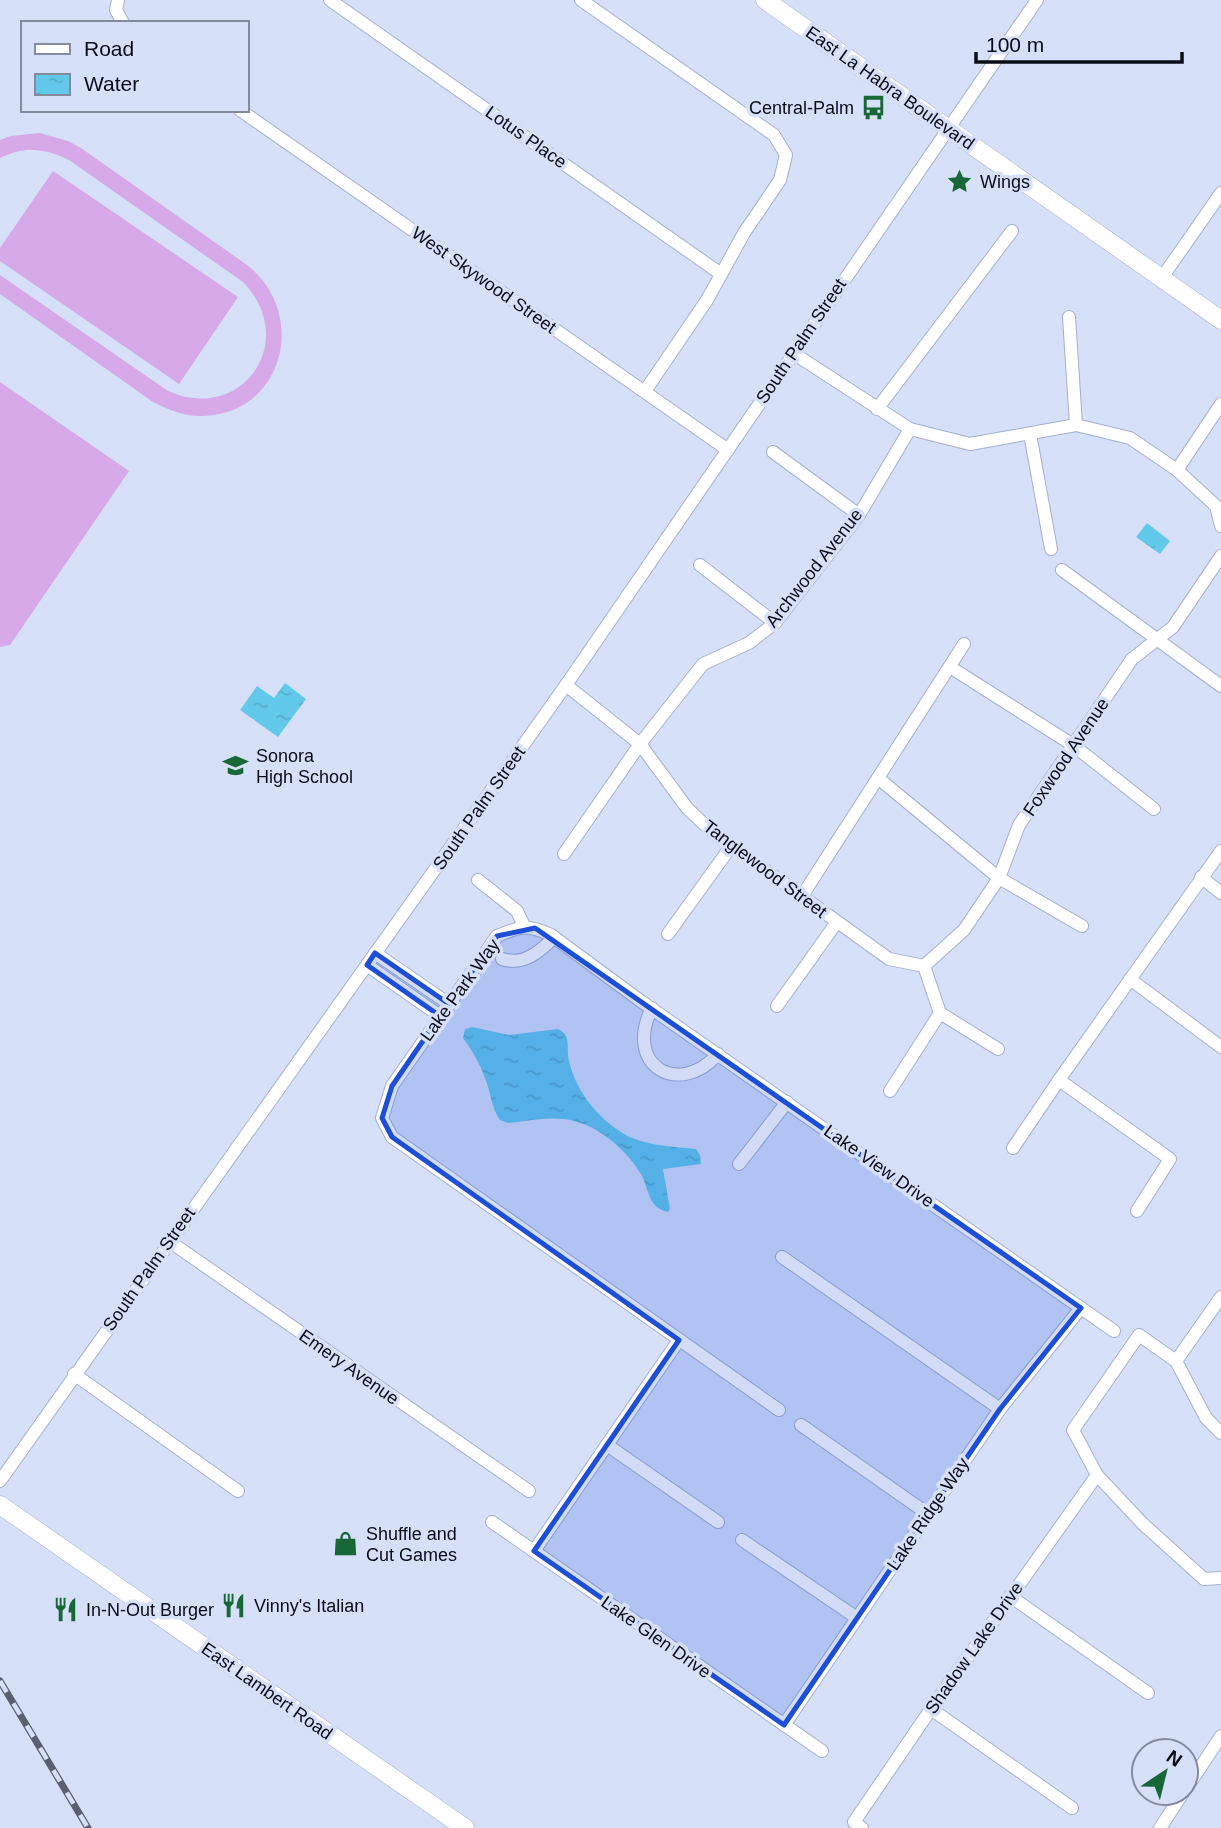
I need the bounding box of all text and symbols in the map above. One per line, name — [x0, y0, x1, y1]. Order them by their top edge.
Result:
legend — [21, 21, 248, 112]
scale bar — [976, 21, 1182, 65]
street label: East La Habra Boulevard — [802, 22, 978, 154]
text: 100 m — [986, 33, 1044, 56]
text: Road — [84, 37, 134, 60]
text: Water — [84, 72, 139, 95]
bus stop icon: Central-Palm — [860, 94, 888, 122]
place label: Central-Palm — [749, 98, 854, 118]
street label: Lotus Place — [482, 102, 570, 172]
place icon: Wings — [946, 168, 974, 196]
place label: Wings — [980, 172, 1030, 192]
street label: West Skywood Street — [408, 223, 560, 337]
street label: South Palm Street — [752, 275, 850, 407]
street label: Archwood Avenue — [762, 505, 866, 631]
street label: Foxwood Avenue — [1019, 694, 1113, 820]
street label: South Palm Street — [429, 742, 529, 874]
place label: Sonora High School — [256, 746, 353, 787]
school or university icon: Sonora High School — [222, 752, 250, 780]
street label: Tanglewood Street — [699, 816, 831, 922]
street label: Lake Park Way — [416, 935, 504, 1045]
street label: Lake View Drive — [820, 1121, 938, 1211]
street label: South Palm Street — [99, 1203, 199, 1335]
street label: Emery Avenue — [295, 1325, 403, 1409]
street label: Lake Ridge Way — [883, 1454, 973, 1574]
place label: Shuffle and Cut Games — [366, 1524, 457, 1565]
shop icon: Shuffle and Cut Games — [332, 1530, 360, 1558]
street label: Shadow Lake Drive — [921, 1578, 1027, 1718]
restaurant icon: Vinny's Italian — [220, 1592, 248, 1620]
street label: Lake Glen Drive — [597, 1592, 715, 1682]
restaurant icon: In-N-Out Burger — [52, 1596, 80, 1624]
place label: Vinny's Italian — [254, 1596, 364, 1616]
place label: In-N-Out Burger — [86, 1600, 214, 1620]
street label: East Lambert Road — [198, 1638, 336, 1744]
north arrow — [1130, 1737, 1200, 1807]
text: N — [1163, 1746, 1186, 1771]

